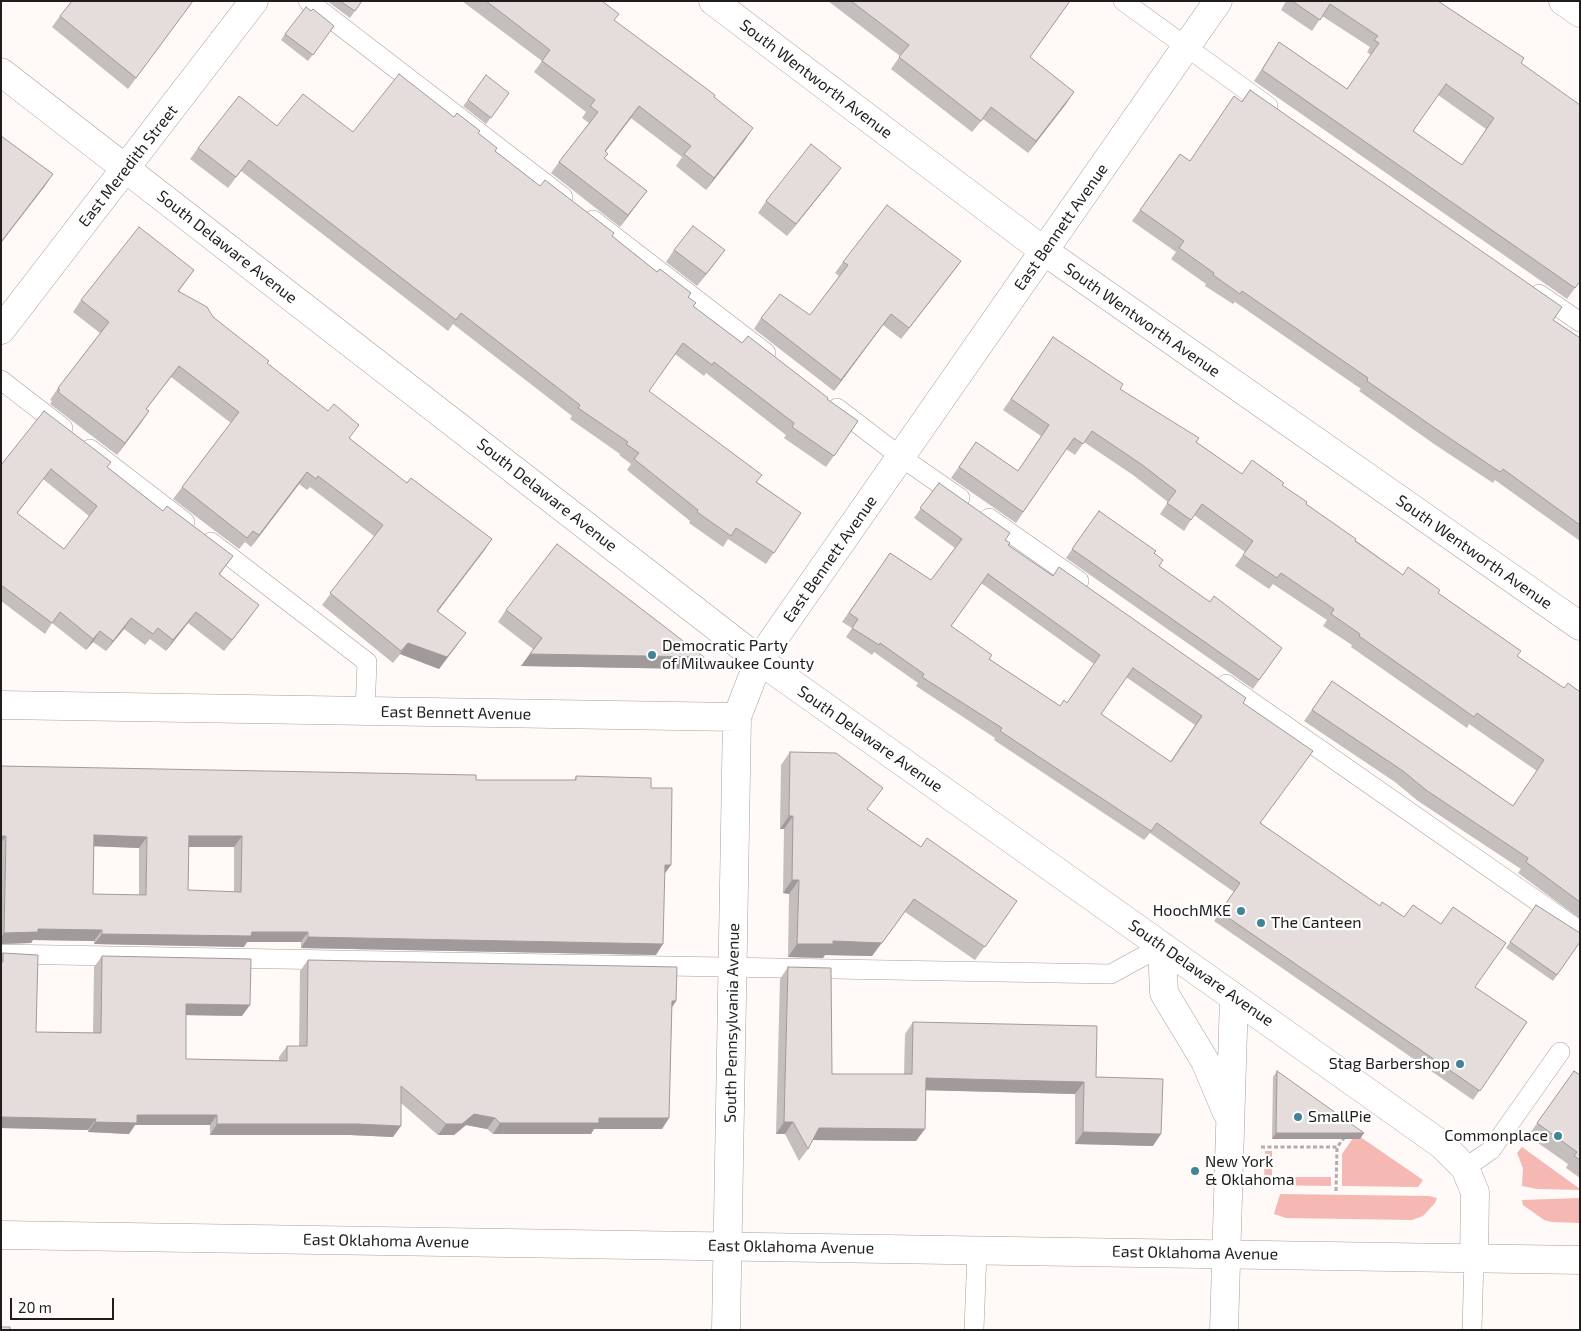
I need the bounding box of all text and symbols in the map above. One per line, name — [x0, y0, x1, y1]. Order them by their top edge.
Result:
street label: South Wentworth Avenue — [736, 15, 896, 143]
street label: East Meredith Street — [74, 101, 182, 231]
street label: East Bennett Avenue — [1010, 160, 1112, 294]
street label: South Delaware Avenue — [153, 186, 301, 308]
street label: South Wentworth Avenue — [1060, 259, 1224, 381]
street label: South Delaware Avenue — [473, 434, 621, 556]
street label: South Wentworth Avenue — [1392, 491, 1556, 613]
street label: East Bennett Avenue — [779, 492, 881, 626]
place label: Democratic Party of Milwaukee County — [662, 636, 814, 674]
marker: Democratic Party of Milwaukee County — [646, 649, 658, 661]
street label: South Delaware Avenue — [794, 682, 946, 796]
street label: East Bennett Avenue — [381, 702, 531, 724]
place label: HoochMKE — [1153, 901, 1231, 921]
marker: HoochMKE — [1235, 905, 1247, 917]
place label: The Canteen — [1271, 913, 1362, 933]
street label: South Delaware Avenue — [1125, 916, 1277, 1030]
marker: The Canteen — [1255, 917, 1267, 929]
street label: South Pennsylvania Avenue — [721, 923, 743, 1123]
place label: Stag Barbershop — [1329, 1054, 1450, 1074]
marker: Stag Barbershop — [1454, 1058, 1466, 1070]
place label: SmallPie — [1308, 1107, 1371, 1127]
marker: SmallPie — [1292, 1111, 1304, 1123]
place label: Commonplace — [1444, 1126, 1548, 1146]
marker: Commonplace — [1552, 1130, 1564, 1142]
place label: New York & Oklahoma — [1205, 1152, 1294, 1190]
marker: New York & Oklahoma — [1189, 1165, 1201, 1177]
street label: East Oklahoma Avenue — [303, 1230, 469, 1252]
street label: East Oklahoma Avenue — [708, 1236, 874, 1258]
street label: East Oklahoma Avenue — [1112, 1242, 1278, 1264]
scale bar — [12, 1288, 116, 1320]
text: 20 m — [18, 1298, 52, 1316]

